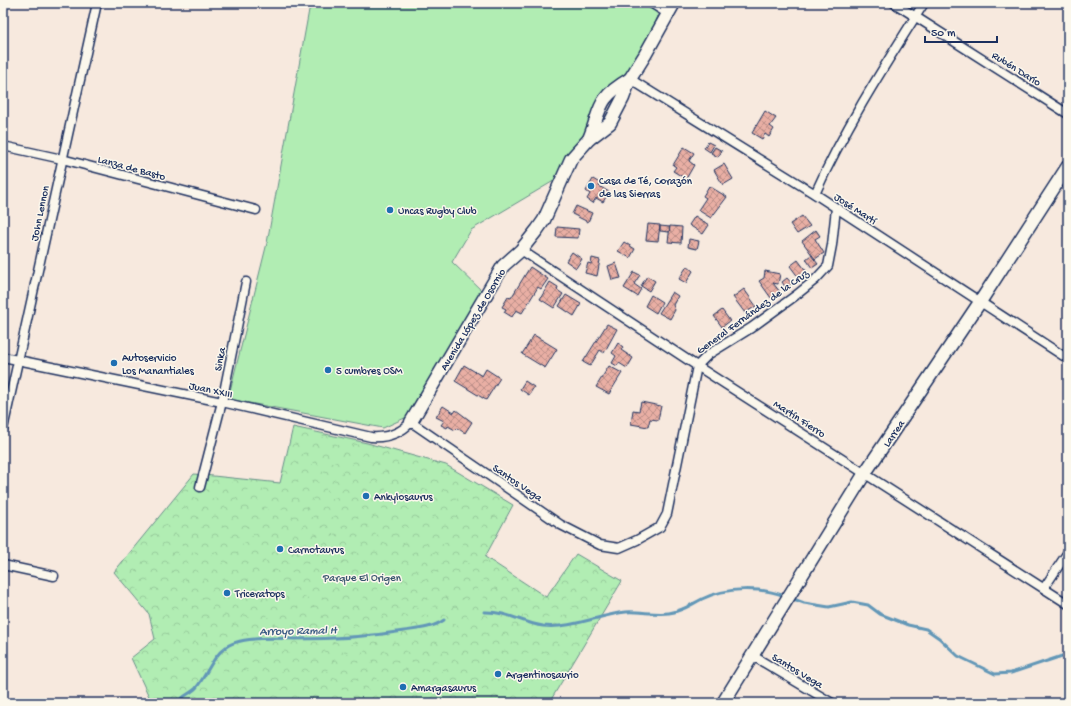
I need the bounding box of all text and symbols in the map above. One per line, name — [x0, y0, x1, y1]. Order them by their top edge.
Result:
scale bar — [925, 18, 997, 44]
text: 50 m — [931, 27, 956, 41]
street label: Rubén Darío — [989, 50, 1043, 90]
street label: Lanza de Basto — [96, 154, 167, 184]
place label: Casa de Té, Corazón de las Sierras — [599, 176, 693, 201]
marker: Casa de Té, Corazón de las Sierras — [586, 181, 596, 191]
street label: John Lennon — [29, 184, 53, 242]
street label: José Martí — [831, 191, 879, 228]
marker: Uncas Rugby Club — [385, 205, 395, 215]
place label: Uncas Rugby Club — [398, 206, 477, 218]
street label: Avenida López de Osornio — [439, 267, 509, 373]
street label: General Fernández de la Cruz — [695, 267, 812, 357]
street label: Sinka — [213, 346, 229, 372]
place label: Autoservicio Los Manantiales — [122, 353, 195, 378]
marker: Autoservicio Los Manantiales — [109, 358, 119, 368]
marker: 5 cumbres OSM — [323, 365, 333, 375]
place label: 5 cumbres OSM — [336, 366, 403, 378]
street label: Juan XXIII — [188, 380, 234, 402]
street label: Martín Fierro — [771, 398, 827, 441]
street label: Larrea — [881, 418, 908, 450]
street label: Santos Vega — [490, 463, 545, 505]
marker: Ankylosaurus — [361, 491, 371, 501]
place label: Ankylosaurus — [374, 492, 434, 504]
marker: Carnotaurus — [275, 544, 285, 554]
place label: Carnotaurus — [288, 545, 345, 557]
park label: Parque El Origen — [322, 573, 402, 585]
marker: Triceratops — [222, 588, 232, 598]
place label: Triceratops — [234, 589, 286, 601]
water label: Arroyo Ramal H — [259, 624, 338, 640]
street label: Santos Vega — [769, 652, 825, 692]
marker: Argentinosaurio — [493, 669, 503, 679]
place label: Argentinosaurio — [506, 670, 579, 682]
marker: Amargasaurus — [398, 682, 408, 692]
place label: Amargasaurus — [411, 683, 477, 695]

